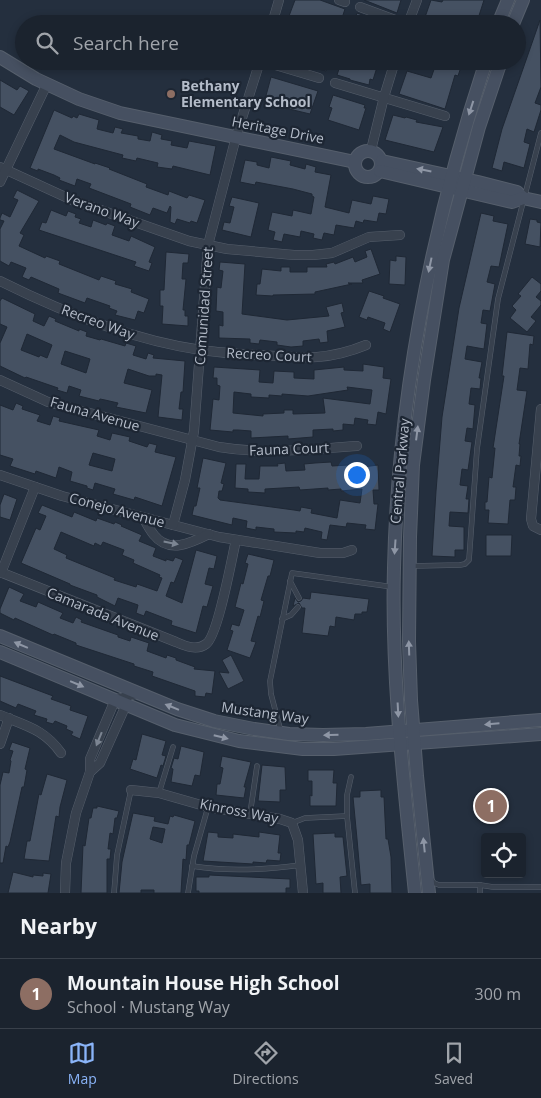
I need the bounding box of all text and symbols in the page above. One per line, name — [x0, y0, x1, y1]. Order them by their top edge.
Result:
search box — [15, 15, 526, 70]
icon: search — [33, 29, 61, 57]
text: Search here — [73, 30, 179, 56]
place label: Bethany Elementary School — [181, 76, 311, 111]
marker: Bethany Elementary School — [165, 88, 177, 100]
one-way arrow — [466, 100, 474, 115]
street label: Heritage Drive — [230, 111, 326, 148]
one-way arrow — [415, 165, 431, 173]
street label: Verano Way — [62, 187, 143, 232]
street label: Comunidad Street — [190, 246, 217, 366]
one-way arrow — [425, 257, 433, 273]
street label: Recreo Way — [59, 300, 138, 344]
street label: Recreo Court — [226, 343, 312, 366]
street label: Fauna Avenue — [48, 392, 142, 435]
street label: Central Parkway — [385, 416, 414, 525]
one-way arrow — [413, 425, 421, 441]
street label: Fauna Court — [249, 438, 329, 459]
your location — [344, 462, 370, 488]
street label: Conejo Avenue — [67, 488, 167, 531]
one-way arrow — [391, 539, 399, 555]
one-way arrow — [163, 540, 179, 548]
street label: Camarada Avenue — [44, 582, 162, 645]
one-way arrow — [405, 639, 413, 655]
one-way arrow — [14, 640, 29, 648]
one-way arrow — [70, 681, 84, 689]
street label: Mustang Way — [220, 697, 311, 728]
one-way arrow — [394, 702, 402, 718]
one-way arrow — [164, 703, 179, 711]
one-way arrow — [484, 720, 500, 728]
one-way arrow — [322, 731, 338, 739]
one-way arrow — [94, 732, 102, 746]
one-way arrow — [214, 733, 229, 741]
pin: 1 — [475, 787, 507, 825]
street label: Kinross Way — [198, 794, 281, 828]
map controls — [481, 833, 526, 878]
button: locate — [481, 833, 526, 878]
one-way arrow — [420, 836, 428, 852]
text: Nearby — [20, 912, 97, 940]
text: Mountain House High School — [67, 970, 340, 996]
text: 1 — [31, 983, 41, 1005]
text: 300 m — [475, 983, 521, 1005]
text: School · Mustang Way — [67, 996, 230, 1018]
tab: Map — [68, 1039, 97, 1088]
tab: Directions — [232, 1039, 299, 1088]
tab: Saved — [434, 1039, 473, 1088]

